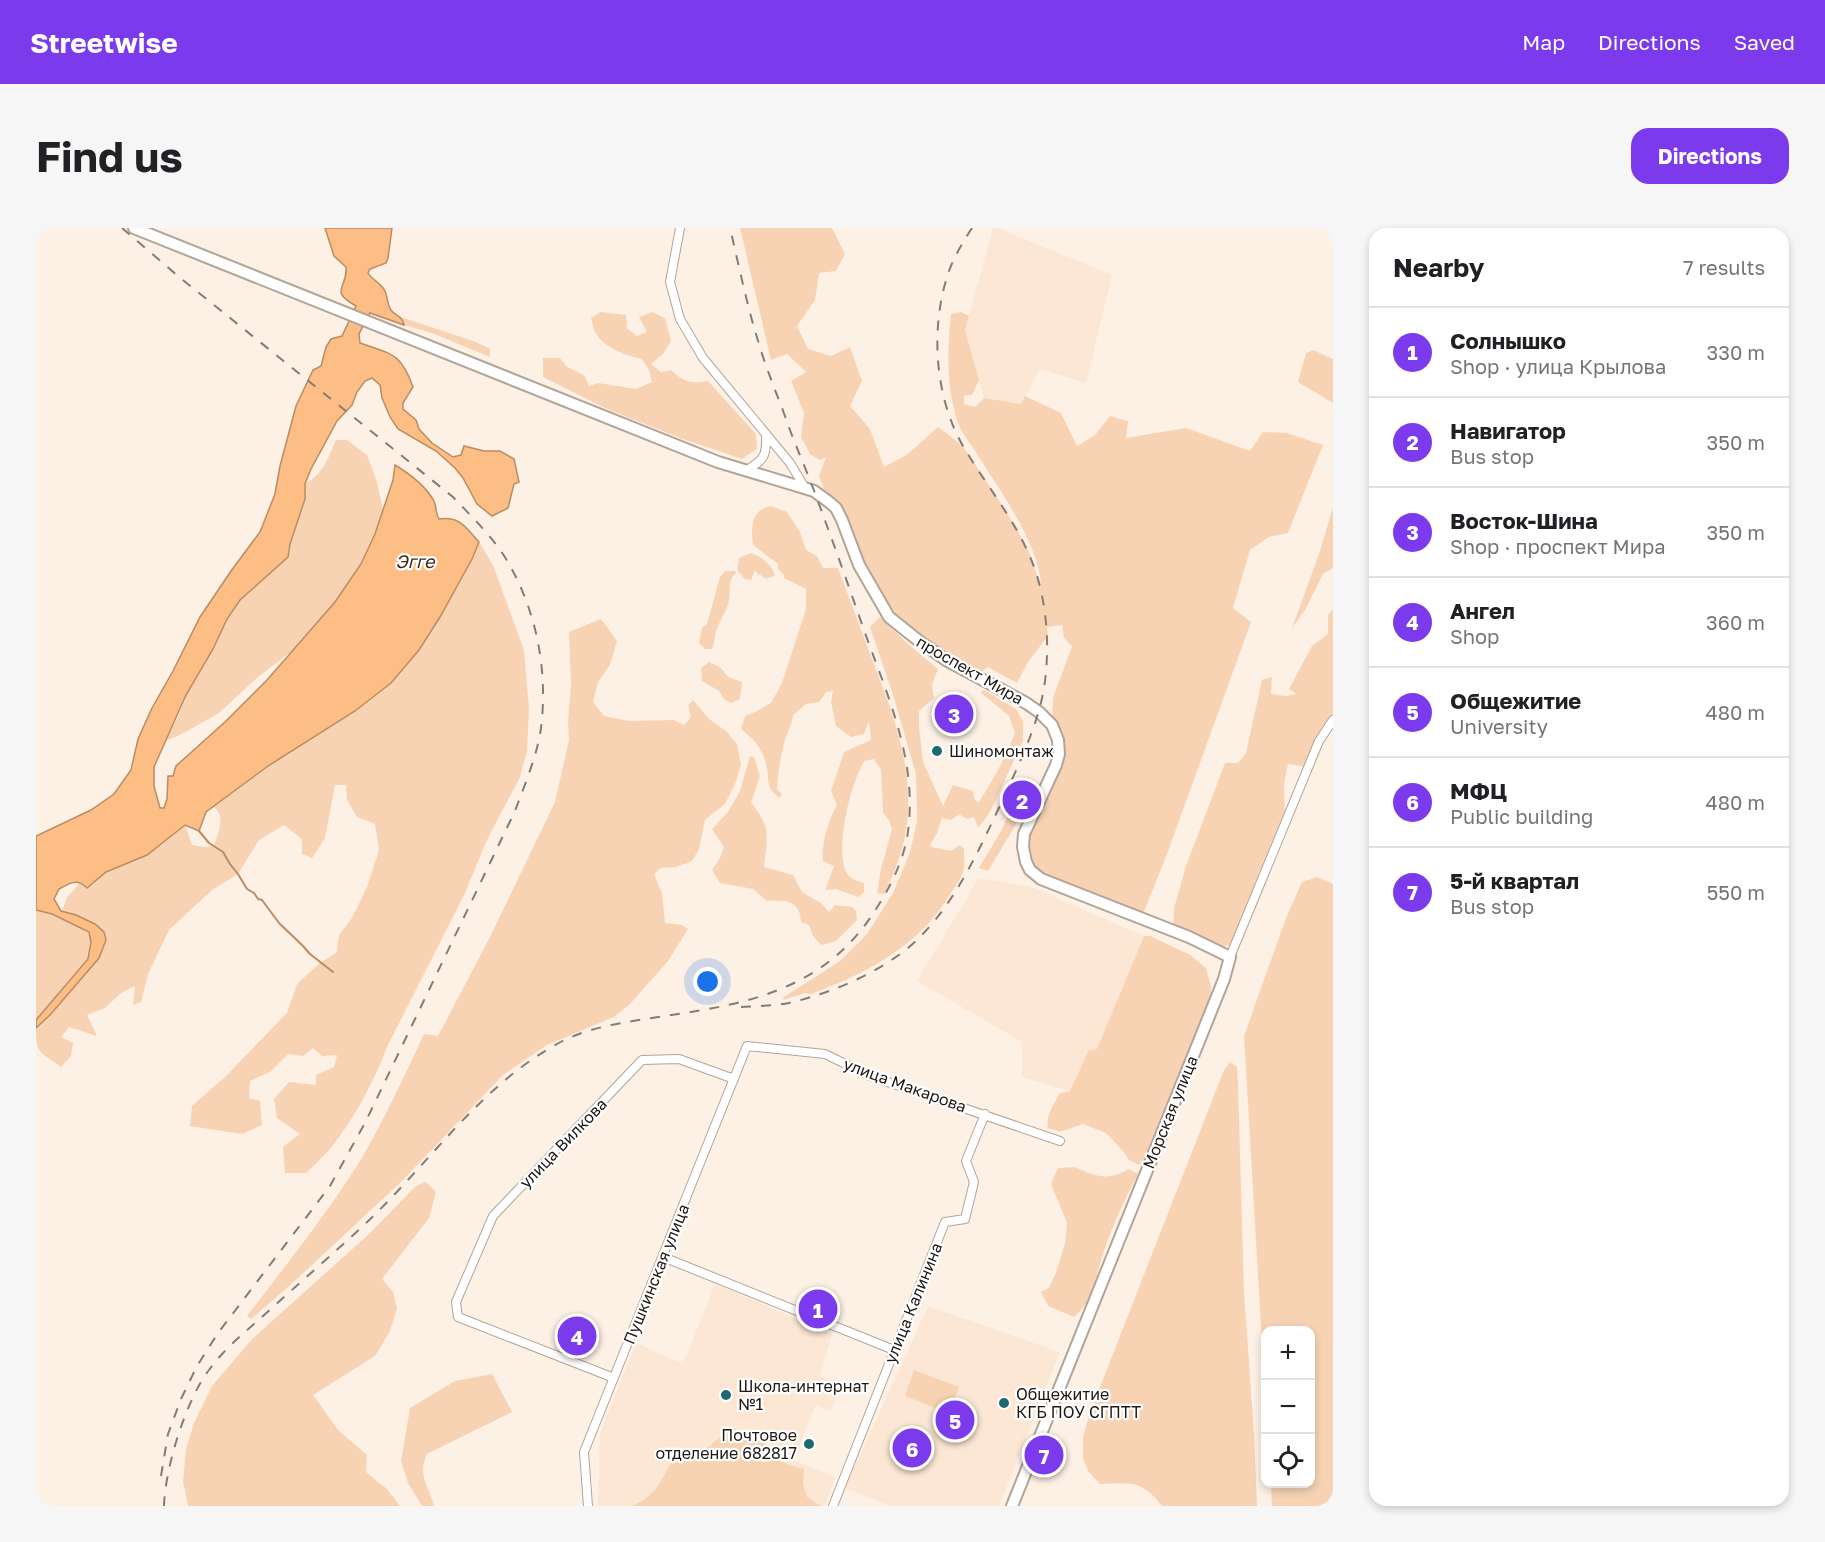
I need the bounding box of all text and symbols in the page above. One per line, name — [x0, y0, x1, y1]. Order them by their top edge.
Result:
text: Streetwise — [30, 26, 178, 59]
text: Map — [1522, 29, 1565, 55]
text: Directions — [1598, 29, 1701, 55]
text: Saved — [1734, 29, 1795, 55]
button: Directions — [1631, 128, 1789, 184]
text: Find us — [36, 131, 183, 181]
text: Nearby — [1393, 252, 1484, 283]
text: 7 results — [1683, 255, 1765, 279]
text: Солнышко — [1450, 327, 1566, 354]
text: 1 — [1407, 340, 1418, 364]
text: 330 m — [1707, 340, 1765, 364]
text: Shop · улица Крылова — [1450, 354, 1666, 378]
text: Навигатор — [1450, 417, 1566, 444]
text: 2 — [1406, 430, 1419, 454]
text: 350 m — [1707, 430, 1765, 454]
text: Bus stop — [1450, 444, 1534, 468]
text: Восток-Шина — [1450, 507, 1598, 534]
text: 3 — [1406, 520, 1419, 544]
text: 350 m — [1707, 520, 1765, 544]
text: Shop · проспект Мира — [1450, 534, 1666, 558]
water label: Эгге — [395, 550, 436, 572]
text: Ангел — [1450, 597, 1515, 624]
text: 4 — [1406, 610, 1419, 634]
text: 360 m — [1706, 610, 1765, 634]
text: Shop — [1450, 624, 1499, 648]
street label: проспект Мира — [913, 631, 1027, 709]
text: Общежитие — [1450, 687, 1581, 714]
pin: 3 — [934, 692, 974, 736]
text: 5 — [1406, 700, 1419, 724]
text: 480 m — [1706, 700, 1765, 724]
text: University — [1450, 714, 1548, 738]
place label: Шиномонтаж — [949, 741, 1054, 761]
marker: Шиномонтаж — [930, 744, 944, 758]
text: МФЦ — [1450, 777, 1507, 804]
pin: 2 — [1002, 778, 1042, 822]
text: 6 — [1406, 790, 1419, 814]
text: 480 m — [1706, 790, 1765, 814]
text: Public building — [1450, 804, 1593, 828]
text: 5-й квартал — [1450, 867, 1579, 894]
text: 7 — [1407, 880, 1418, 904]
text: 550 m — [1707, 880, 1765, 904]
text: Bus stop — [1450, 894, 1534, 918]
your location — [693, 967, 722, 996]
street label: улица Макарова — [841, 1053, 969, 1117]
street label: Морская улица — [1138, 1053, 1202, 1171]
street label: улица Вилкова — [515, 1094, 611, 1192]
street label: Пушкинская улица — [619, 1201, 693, 1347]
street label: улица Калинина — [880, 1240, 946, 1366]
pin: 1 — [798, 1286, 838, 1332]
pin: 4 — [558, 1314, 596, 1358]
map controls — [1261, 1326, 1315, 1488]
button: + — [1261, 1326, 1315, 1380]
place label: Школа-интернат №1 — [738, 1376, 869, 1414]
button: − — [1261, 1380, 1315, 1434]
place label: Общежитие КГБ ПОУ СГПТТ — [1016, 1384, 1141, 1422]
marker: Школа-интернат №1 — [719, 1388, 733, 1402]
marker: Общежитие КГБ ПОУ СГПТТ — [997, 1396, 1011, 1410]
pin: 5 — [936, 1398, 974, 1442]
place label: Почтовое отделение 682817 — [655, 1425, 797, 1463]
pin: 6 — [892, 1426, 932, 1470]
pin: 7 — [1024, 1432, 1064, 1478]
button: locate — [1261, 1434, 1315, 1488]
marker: Почтовое отделение 682817 — [802, 1437, 816, 1451]

